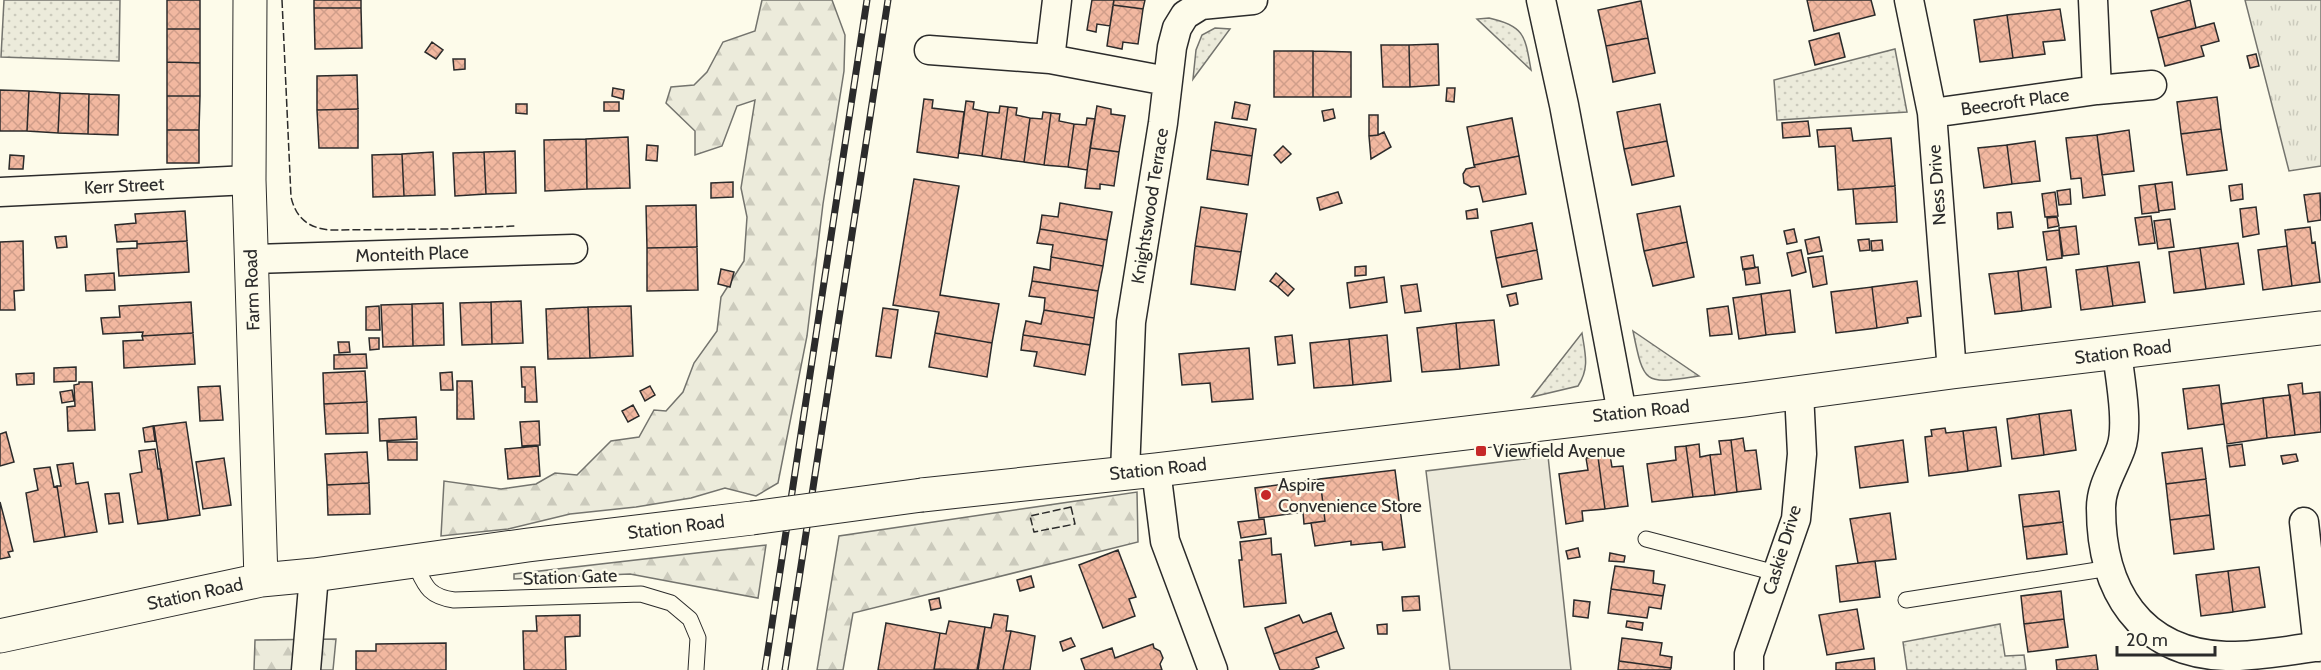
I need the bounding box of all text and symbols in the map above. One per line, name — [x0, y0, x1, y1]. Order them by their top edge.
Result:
street label: Beecroft Place — [1959, 84, 2071, 120]
street label: Knightswood Terrace — [1127, 126, 1173, 286]
street label: Ness Drive — [1923, 144, 1951, 226]
street label: Kerr Street — [83, 173, 165, 199]
street label: Monteith Place — [355, 241, 469, 267]
street label: Farm Road — [240, 249, 264, 331]
street label: Station Road — [2073, 335, 2173, 369]
street label: Station Road — [1591, 395, 1691, 427]
place label: Viewfield Avenue — [1493, 440, 1625, 462]
marker: Viewfield Avenue — [1474, 444, 1488, 458]
street label: Station Road — [1108, 453, 1208, 485]
place label: Aspire Convenience Store — [1278, 474, 1422, 517]
marker: Aspire Convenience Store — [1259, 488, 1273, 502]
street label: Caskie Drive — [1758, 502, 1806, 598]
street label: Station Road — [626, 510, 726, 544]
street label: Station Gate — [522, 564, 618, 590]
street label: Station Road — [145, 573, 245, 615]
scale bar — [2117, 619, 2214, 657]
text: 20 m — [2126, 629, 2168, 651]

